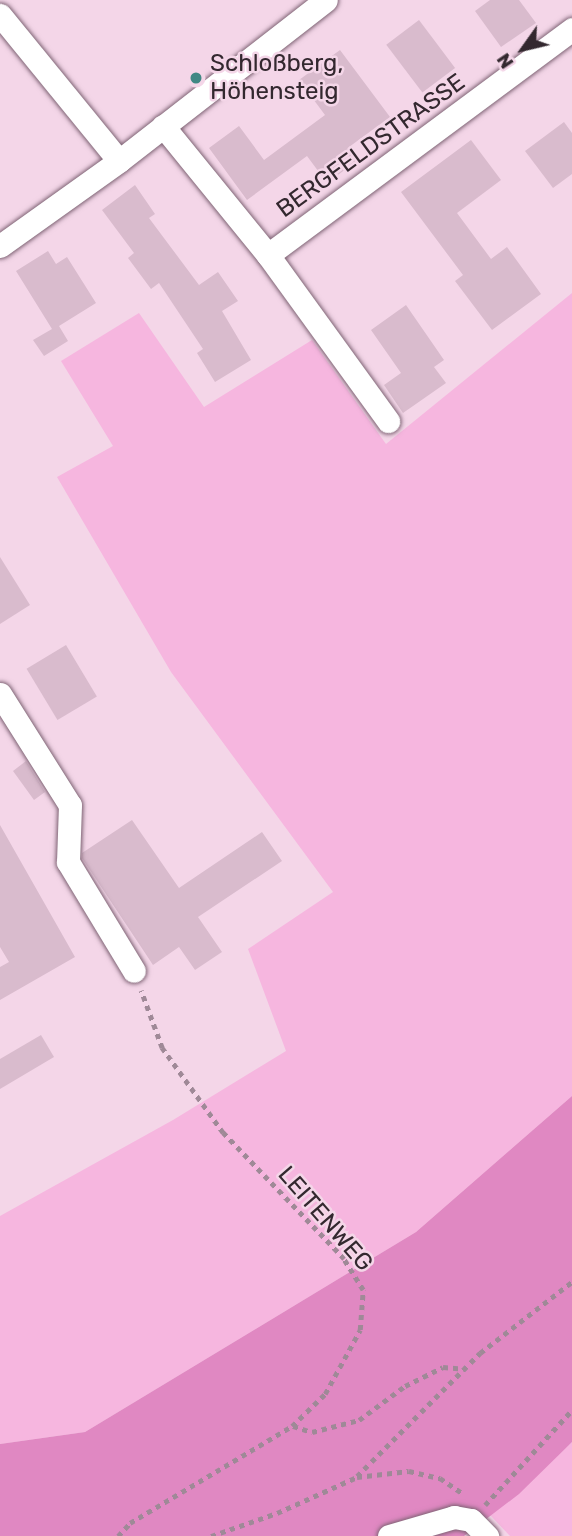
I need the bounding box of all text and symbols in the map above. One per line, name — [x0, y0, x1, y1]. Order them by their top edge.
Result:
north arrow — [488, 14, 558, 84]
text: N — [492, 49, 519, 73]
place label: Schloßberg, Höhensteig — [210, 50, 343, 106]
street label: BERGFELDSTRASSE — [271, 68, 471, 224]
marker: Schloßberg, Höhensteig — [188, 70, 204, 86]
street label: LEITENWEG — [272, 1161, 378, 1277]

